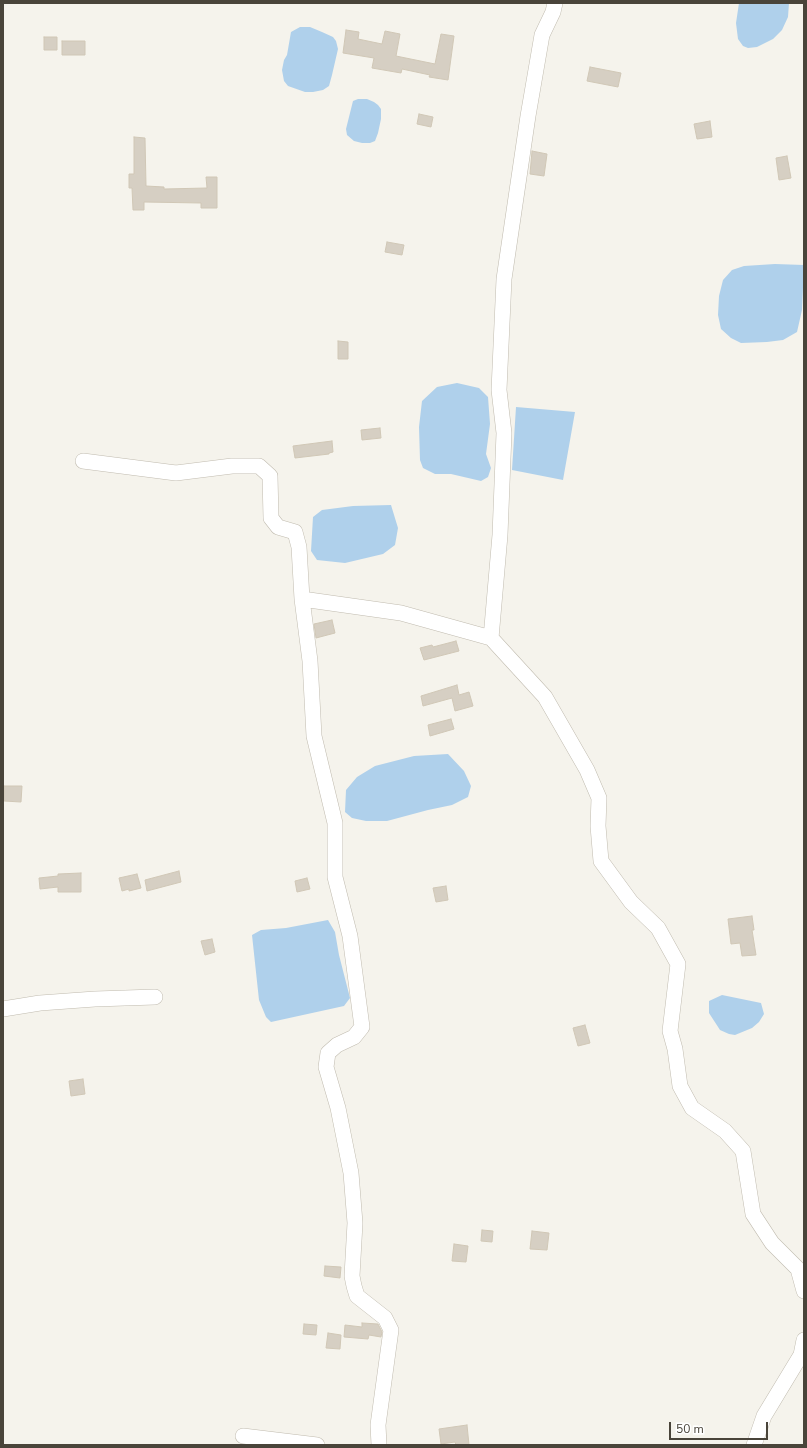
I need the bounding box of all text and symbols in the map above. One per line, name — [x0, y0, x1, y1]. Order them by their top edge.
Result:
scale bar — [671, 1414, 770, 1440]
text: 50 m — [676, 1421, 704, 1437]

